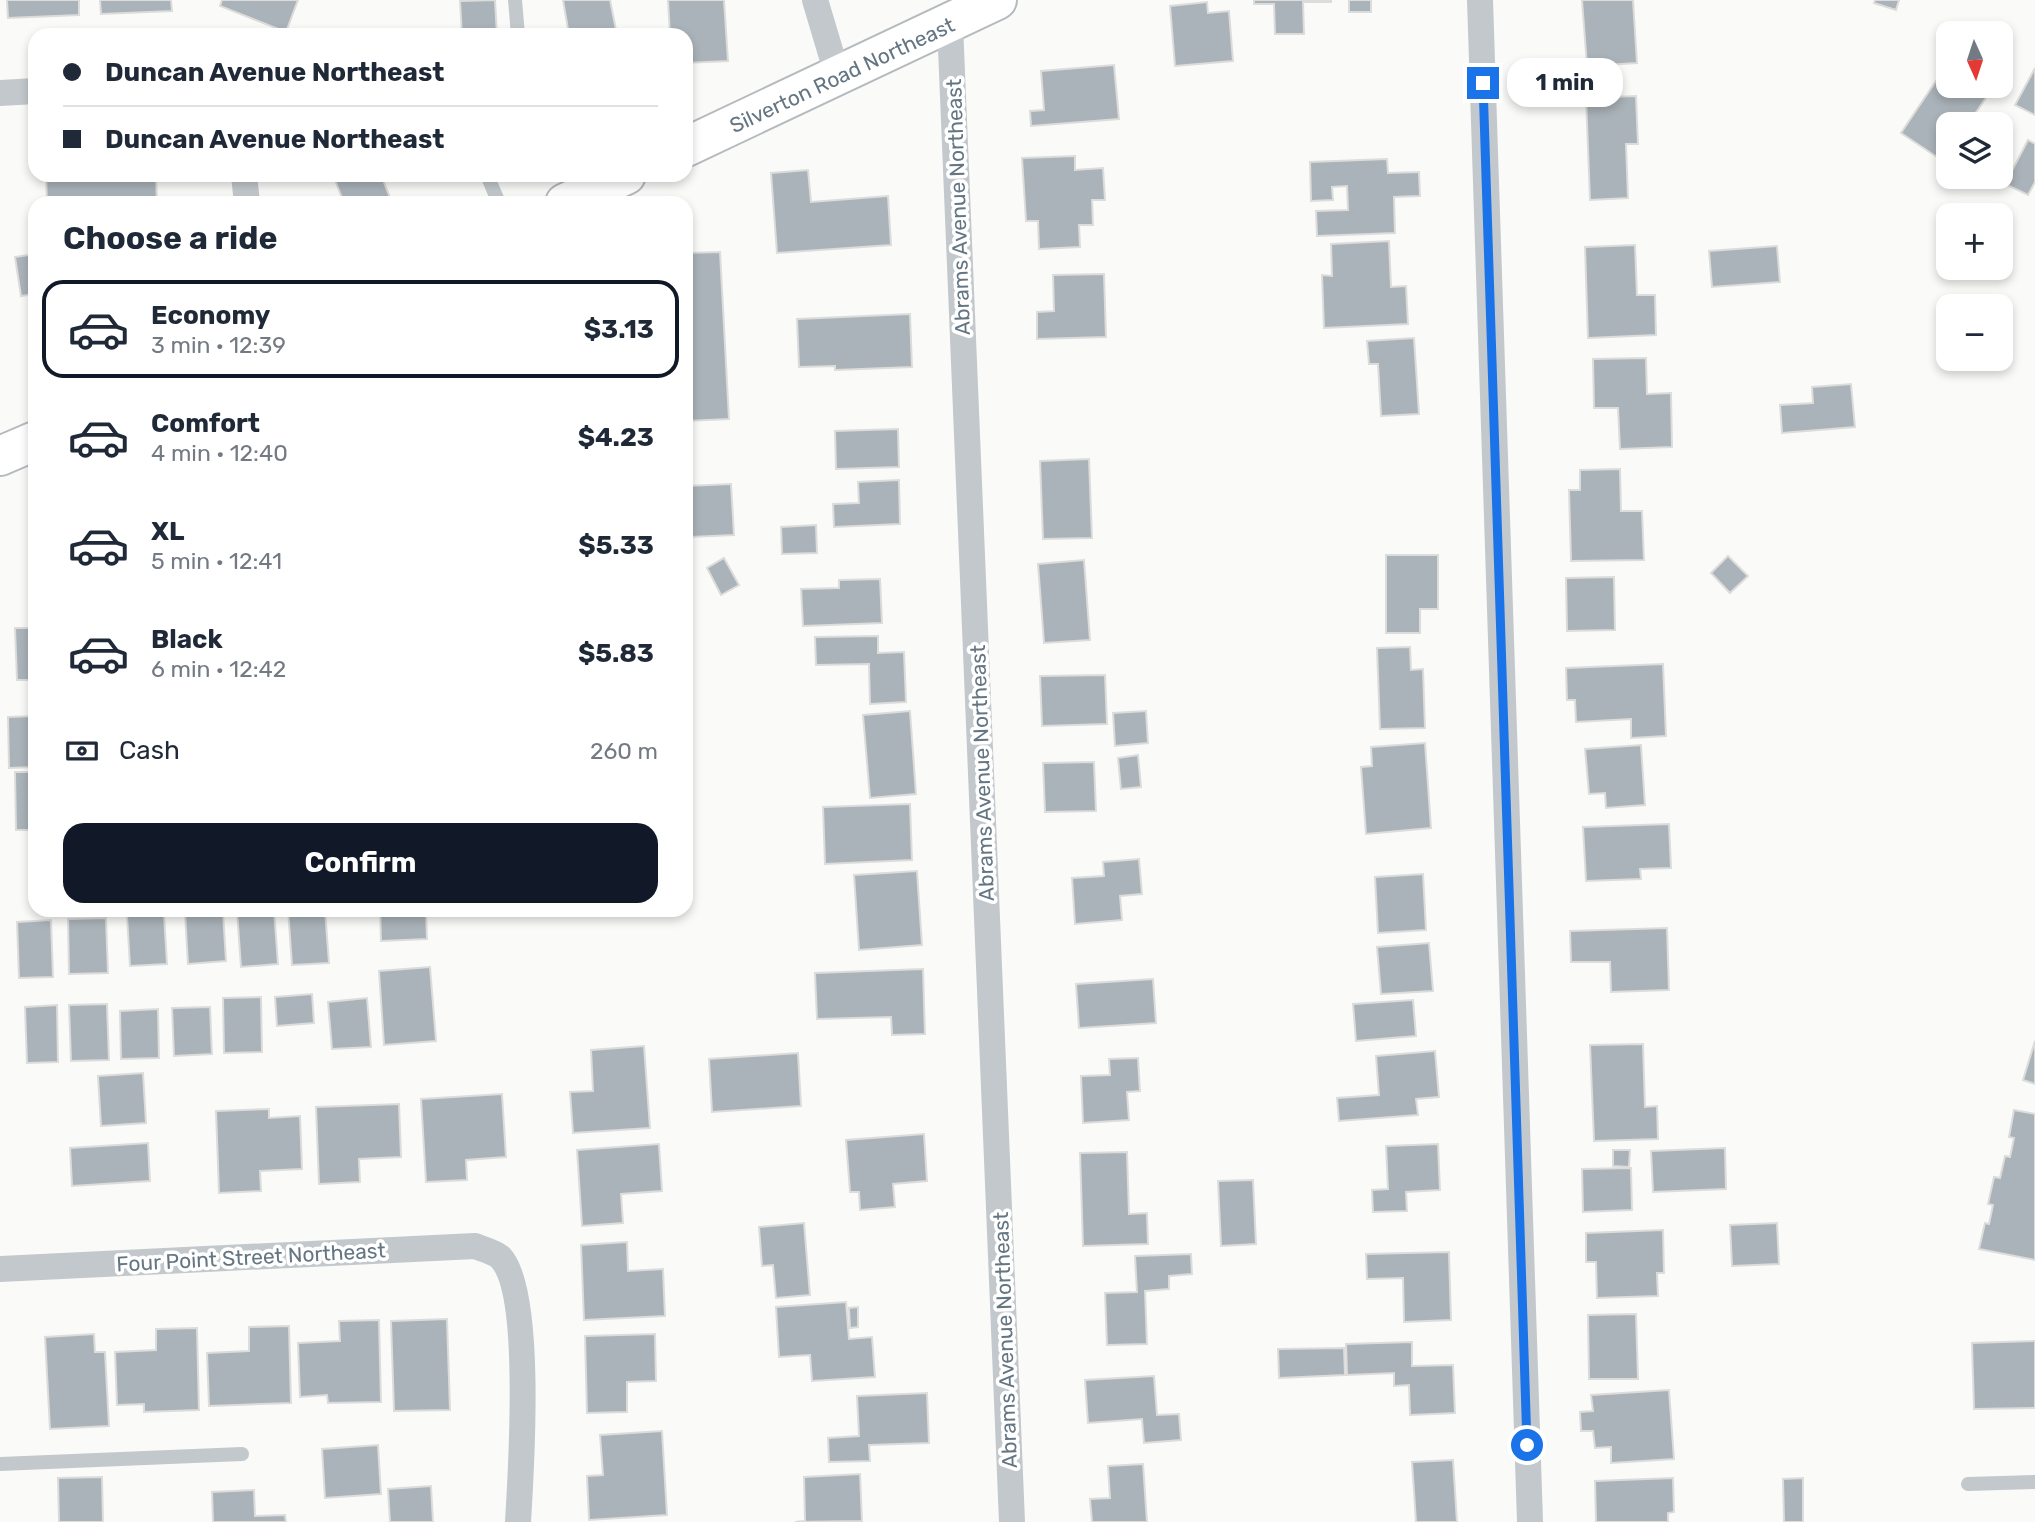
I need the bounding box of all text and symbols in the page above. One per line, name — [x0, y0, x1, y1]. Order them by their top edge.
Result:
street label: Silverton Road Northeast — [726, 12, 958, 138]
north arrow — [1936, 21, 2012, 98]
map controls — [1936, 21, 2013, 371]
text: Duncan Avenue Northeast — [105, 57, 444, 88]
callout: 1 min — [1508, 58, 1623, 108]
route end — [1467, 67, 1499, 99]
text: 1 min — [1536, 68, 1594, 96]
street label: Abrams Avenue Northeast — [941, 78, 975, 336]
button: layers — [1936, 112, 2013, 189]
text: Duncan Avenue Northeast — [105, 124, 444, 155]
button: + — [1936, 203, 2013, 280]
text: Choose a ride — [63, 219, 277, 257]
button: − — [1936, 294, 2013, 371]
icon: car — [67, 298, 130, 361]
text: Economy — [151, 300, 270, 331]
text: $3.13 — [584, 314, 654, 345]
text: 3 min · 12:39 — [151, 331, 286, 359]
icon: car — [67, 406, 130, 469]
text: Comfort — [151, 408, 260, 439]
text: $4.23 — [578, 422, 654, 453]
text: 4 min · 12:40 — [151, 439, 288, 467]
icon: car — [67, 514, 130, 577]
text: XL — [151, 516, 184, 547]
text: $5.33 — [578, 530, 654, 561]
text: 5 min · 12:41 — [151, 547, 282, 575]
icon: car — [67, 622, 130, 685]
text: Black — [151, 624, 223, 655]
text: $5.83 — [578, 638, 654, 669]
street label: Abrams Avenue Northeast — [965, 644, 999, 902]
text: 6 min · 12:42 — [151, 655, 286, 683]
icon: cash — [63, 732, 101, 770]
text: Cash — [119, 735, 180, 766]
text: 260 m — [590, 737, 658, 765]
button: Confirm — [63, 823, 658, 903]
street label: Abrams Avenue Northeast — [988, 1211, 1022, 1469]
street label: Four Point Street Northeast — [116, 1237, 386, 1277]
route start — [1511, 1429, 1543, 1461]

